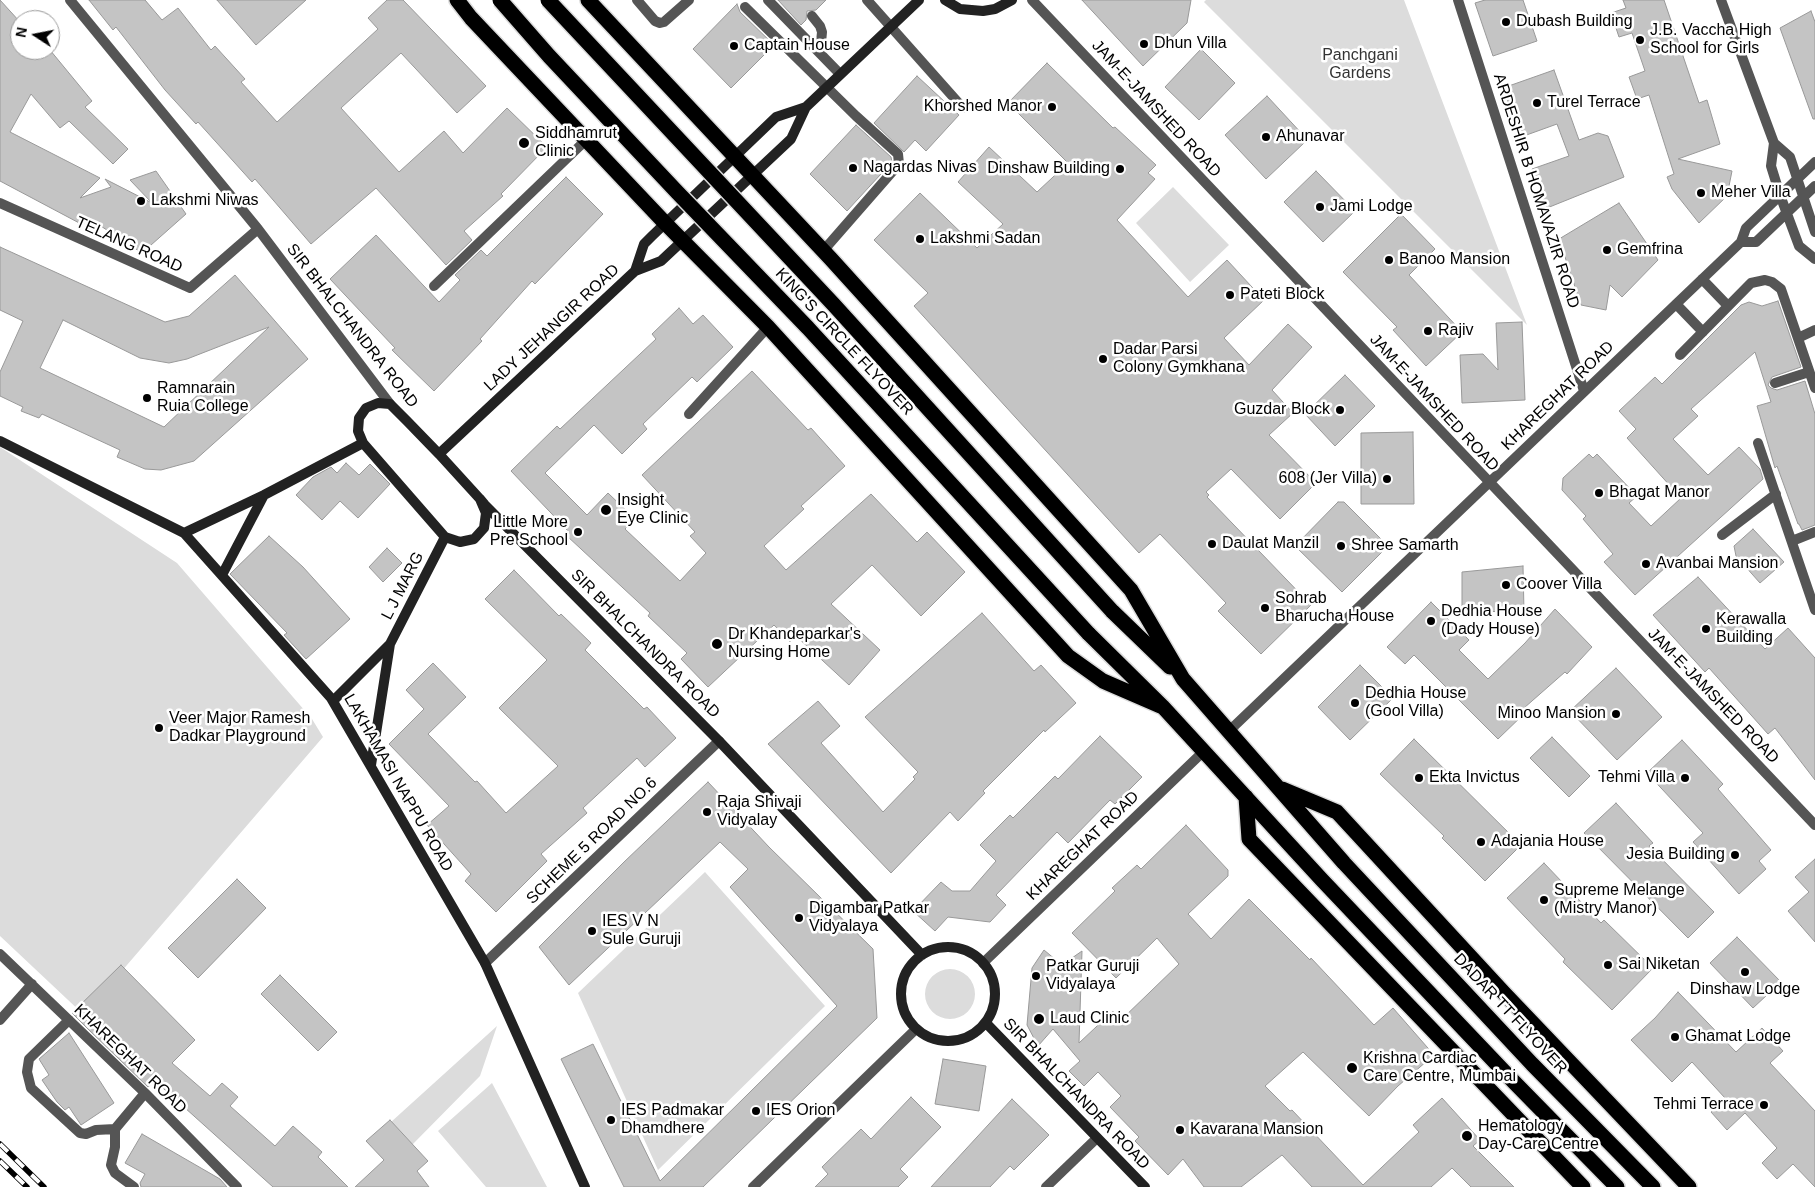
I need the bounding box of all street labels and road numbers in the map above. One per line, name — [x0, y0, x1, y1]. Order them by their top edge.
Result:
street label: JAM-E-JAMSHED ROAD — [1087, 36, 1225, 182]
street label: ARDESHIR B HOMAVAZIR ROAD — [1489, 71, 1583, 311]
street label: TELANG ROAD — [73, 213, 185, 277]
street label: SIR BHALCHANDRA ROAD — [282, 240, 422, 412]
street label: LADY JEHANGIR ROAD — [480, 260, 624, 396]
street label: KING'S CIRCLE FLYOVER — [771, 265, 917, 419]
street label: JAM-E-JAMSHED ROAD — [1365, 330, 1503, 476]
street label: KHAREGHAT ROAD — [1498, 337, 1618, 455]
street label: L J MARG — [378, 549, 428, 623]
street label: SIR BHALCHANDRA ROAD — [567, 566, 723, 722]
street label: JAM-E-JAMSHED ROAD — [1643, 624, 1783, 768]
street label: LAKHAMASI NAPPU ROAD — [339, 691, 457, 875]
street label: SCHEME 5 ROAD NO.6 — [523, 774, 661, 908]
street label: KHAREGHAT ROAD — [1023, 787, 1143, 905]
street label: DADAR TT FLYOVER — [1449, 950, 1571, 1078]
street label: KHAREGHAT ROAD — [70, 1000, 190, 1118]
street label: SIR BHALCHANDRA ROAD — [999, 1014, 1153, 1174]

